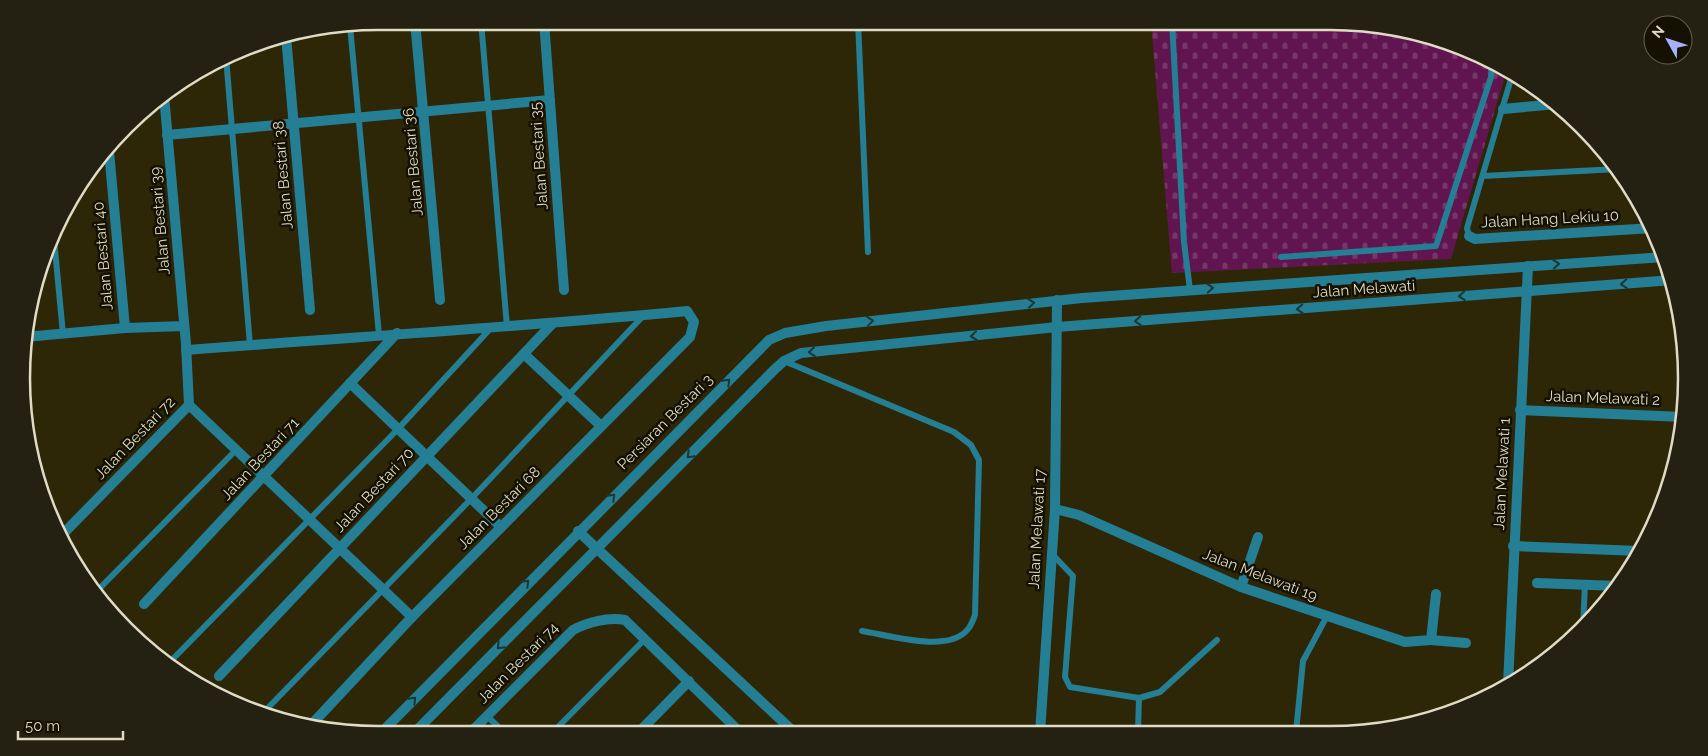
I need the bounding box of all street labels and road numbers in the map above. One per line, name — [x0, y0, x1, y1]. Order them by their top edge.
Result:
street label: Jalan Bestari 35 — [526, 102, 552, 210]
street label: Jalan Bestari 36 — [399, 107, 427, 217]
street label: Jalan Bestari 38 — [269, 120, 297, 230]
street label: Jalan Bestari 39 — [146, 166, 174, 276]
street label: Jalan Bestari 40 — [89, 201, 117, 311]
street label: Jalan Hang Lekiu 10 — [1481, 206, 1619, 232]
street label: Jalan Melawati — [1312, 276, 1416, 302]
street label: Persiaran Bestari 3 — [614, 371, 716, 473]
street label: Jalan Melawati 2 — [1546, 387, 1660, 409]
street label: Jalan Bestari 72 — [91, 393, 179, 483]
street label: Jalan Bestari 71 — [217, 414, 303, 504]
street label: Jalan Melawati 1 — [1490, 417, 1514, 531]
street label: Jalan Bestari 70 — [330, 444, 418, 536]
street label: Jalan Bestari 68 — [454, 463, 544, 553]
street label: Jalan Melawati 17 — [1025, 468, 1049, 590]
street label: Jalan Melawati 19 — [1200, 545, 1320, 605]
street label: Jalan Bestari 74 — [474, 619, 562, 707]

